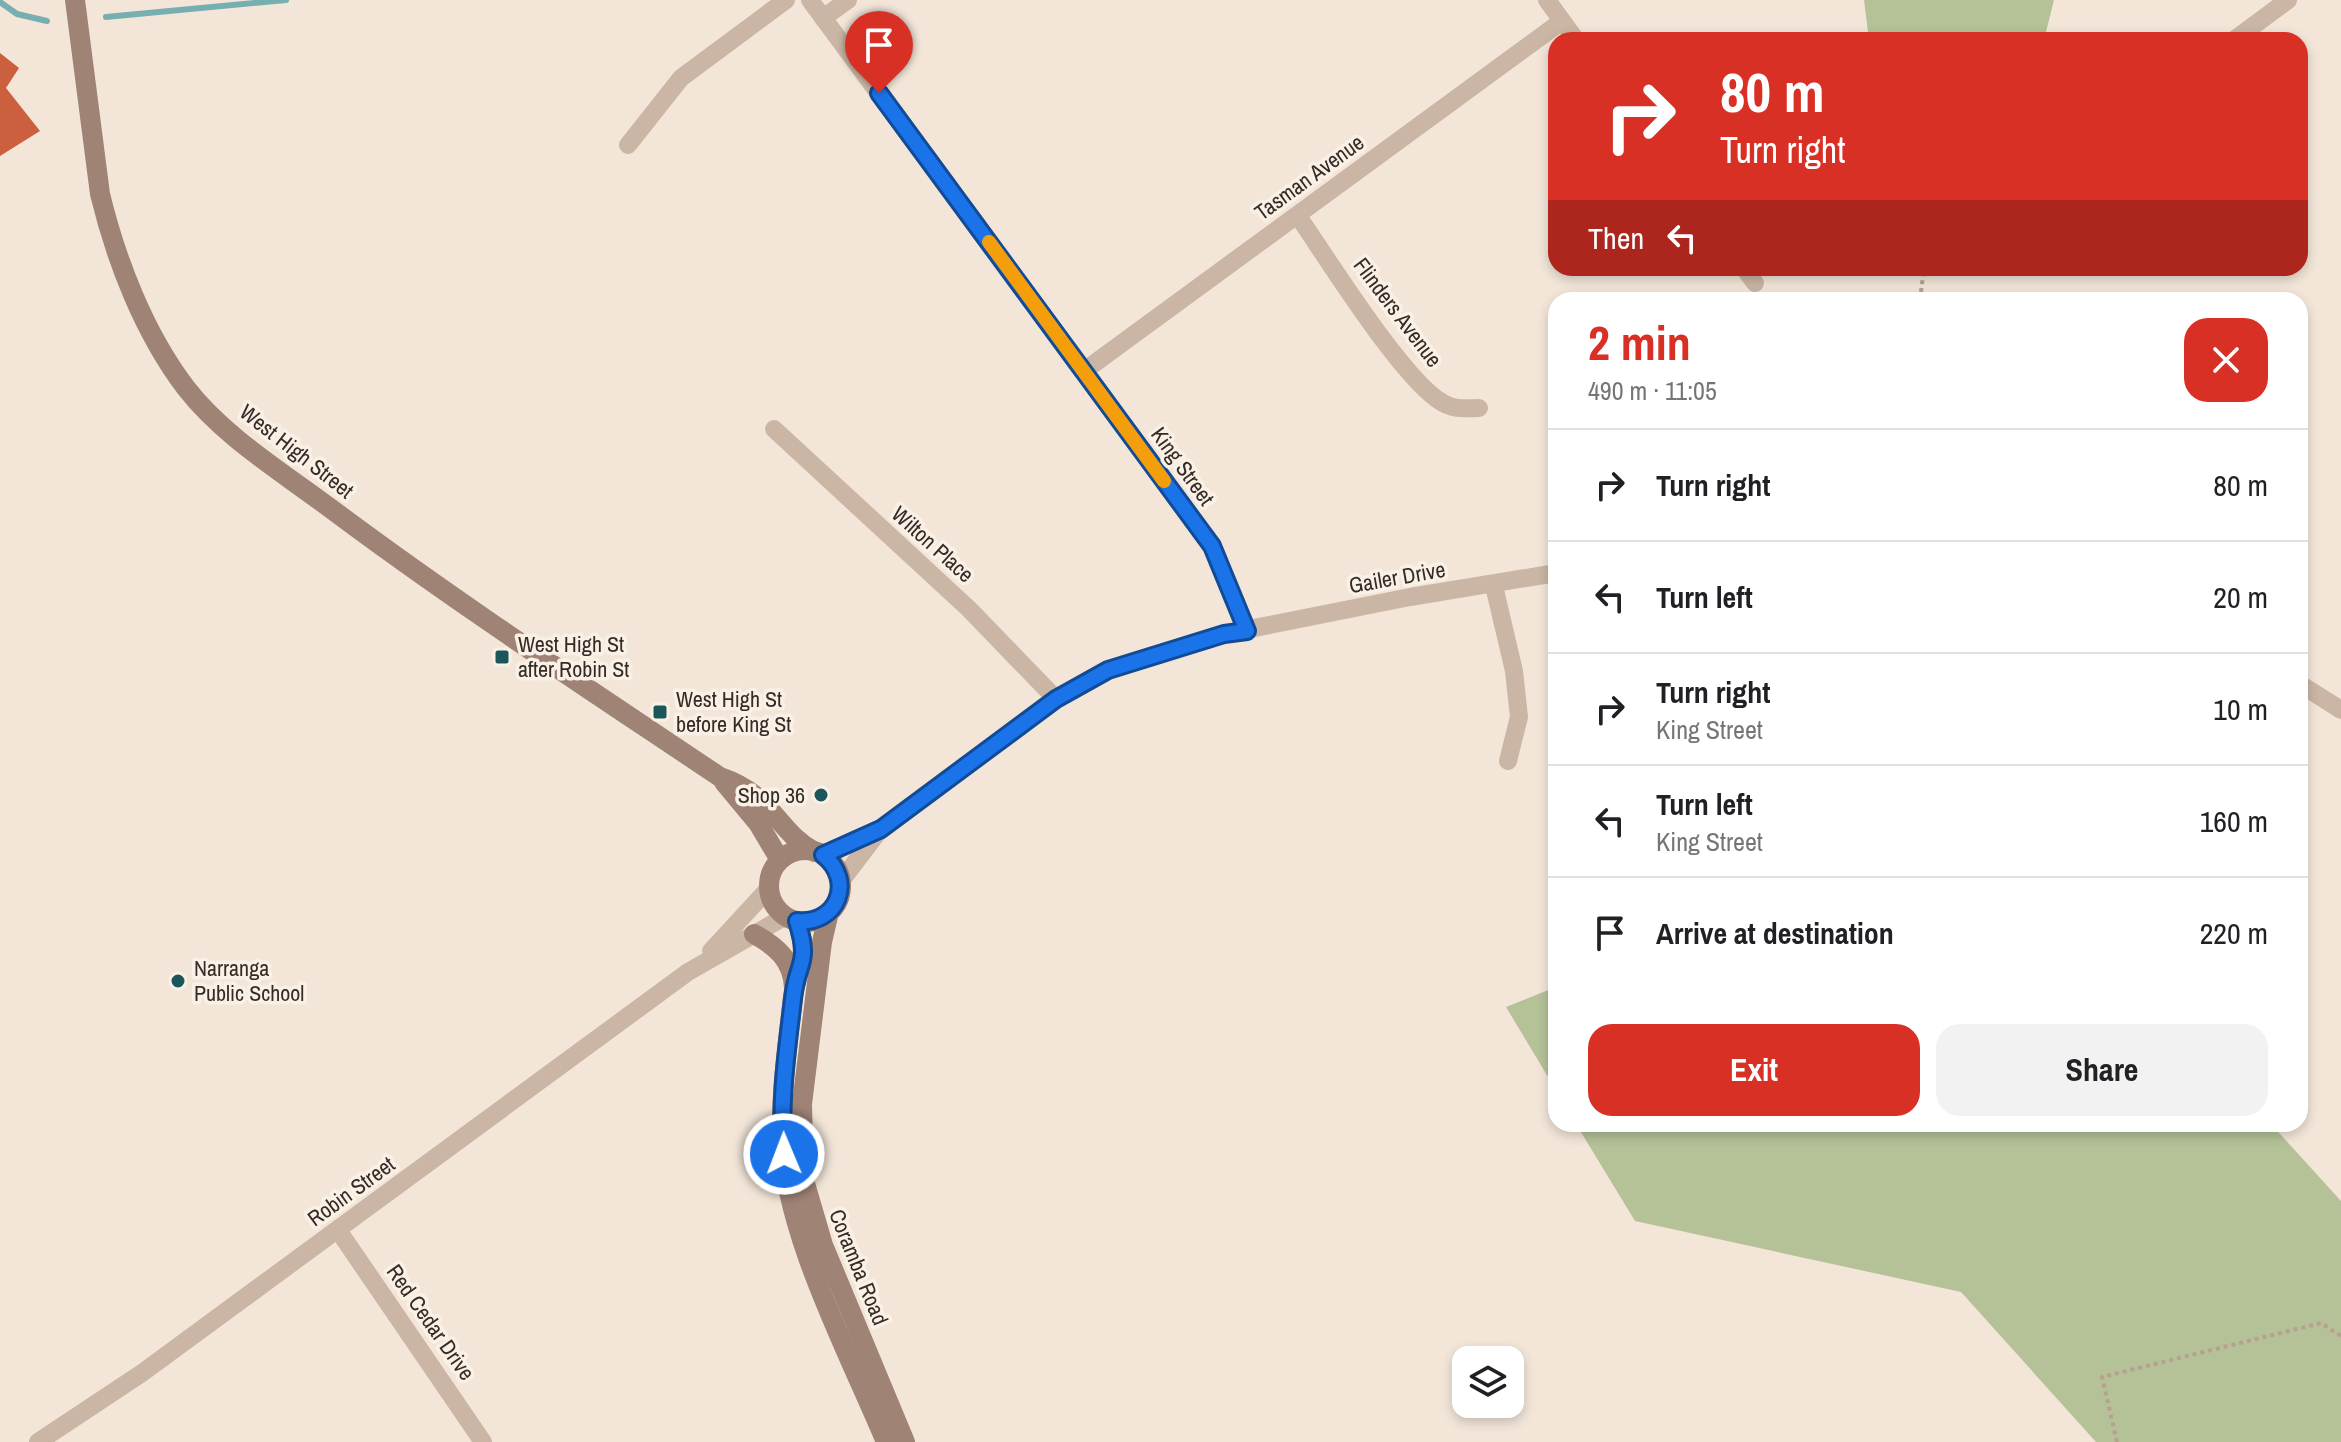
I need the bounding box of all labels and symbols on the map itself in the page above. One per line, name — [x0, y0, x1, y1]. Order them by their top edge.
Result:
pin — [845, 11, 913, 93]
street label: Tasman Avenue — [1248, 127, 1370, 227]
street label: Flinders Avenue — [1347, 251, 1449, 373]
street label: West High Street — [234, 397, 360, 505]
street label: King Street — [1144, 421, 1222, 511]
street label: Wilton Place — [885, 499, 981, 589]
street label: Gailer Drive — [1347, 554, 1447, 600]
place label: West High St after Robin St — [518, 629, 629, 684]
marker: West High St after Robin St — [493, 648, 511, 666]
place label: West High St before King St — [676, 684, 791, 739]
marker: West High St before King St — [651, 703, 669, 721]
place label: Shop 36 — [738, 780, 805, 810]
marker: Shop 36 — [812, 786, 830, 804]
place label: Narranga Public School — [194, 953, 304, 1008]
marker: Narranga Public School — [169, 972, 187, 990]
position arrow — [742, 1112, 826, 1196]
street label: Robin Street — [301, 1149, 401, 1233]
street label: Coramba Road — [822, 1205, 896, 1329]
street label: Red Cedar Drive — [380, 1258, 482, 1386]

